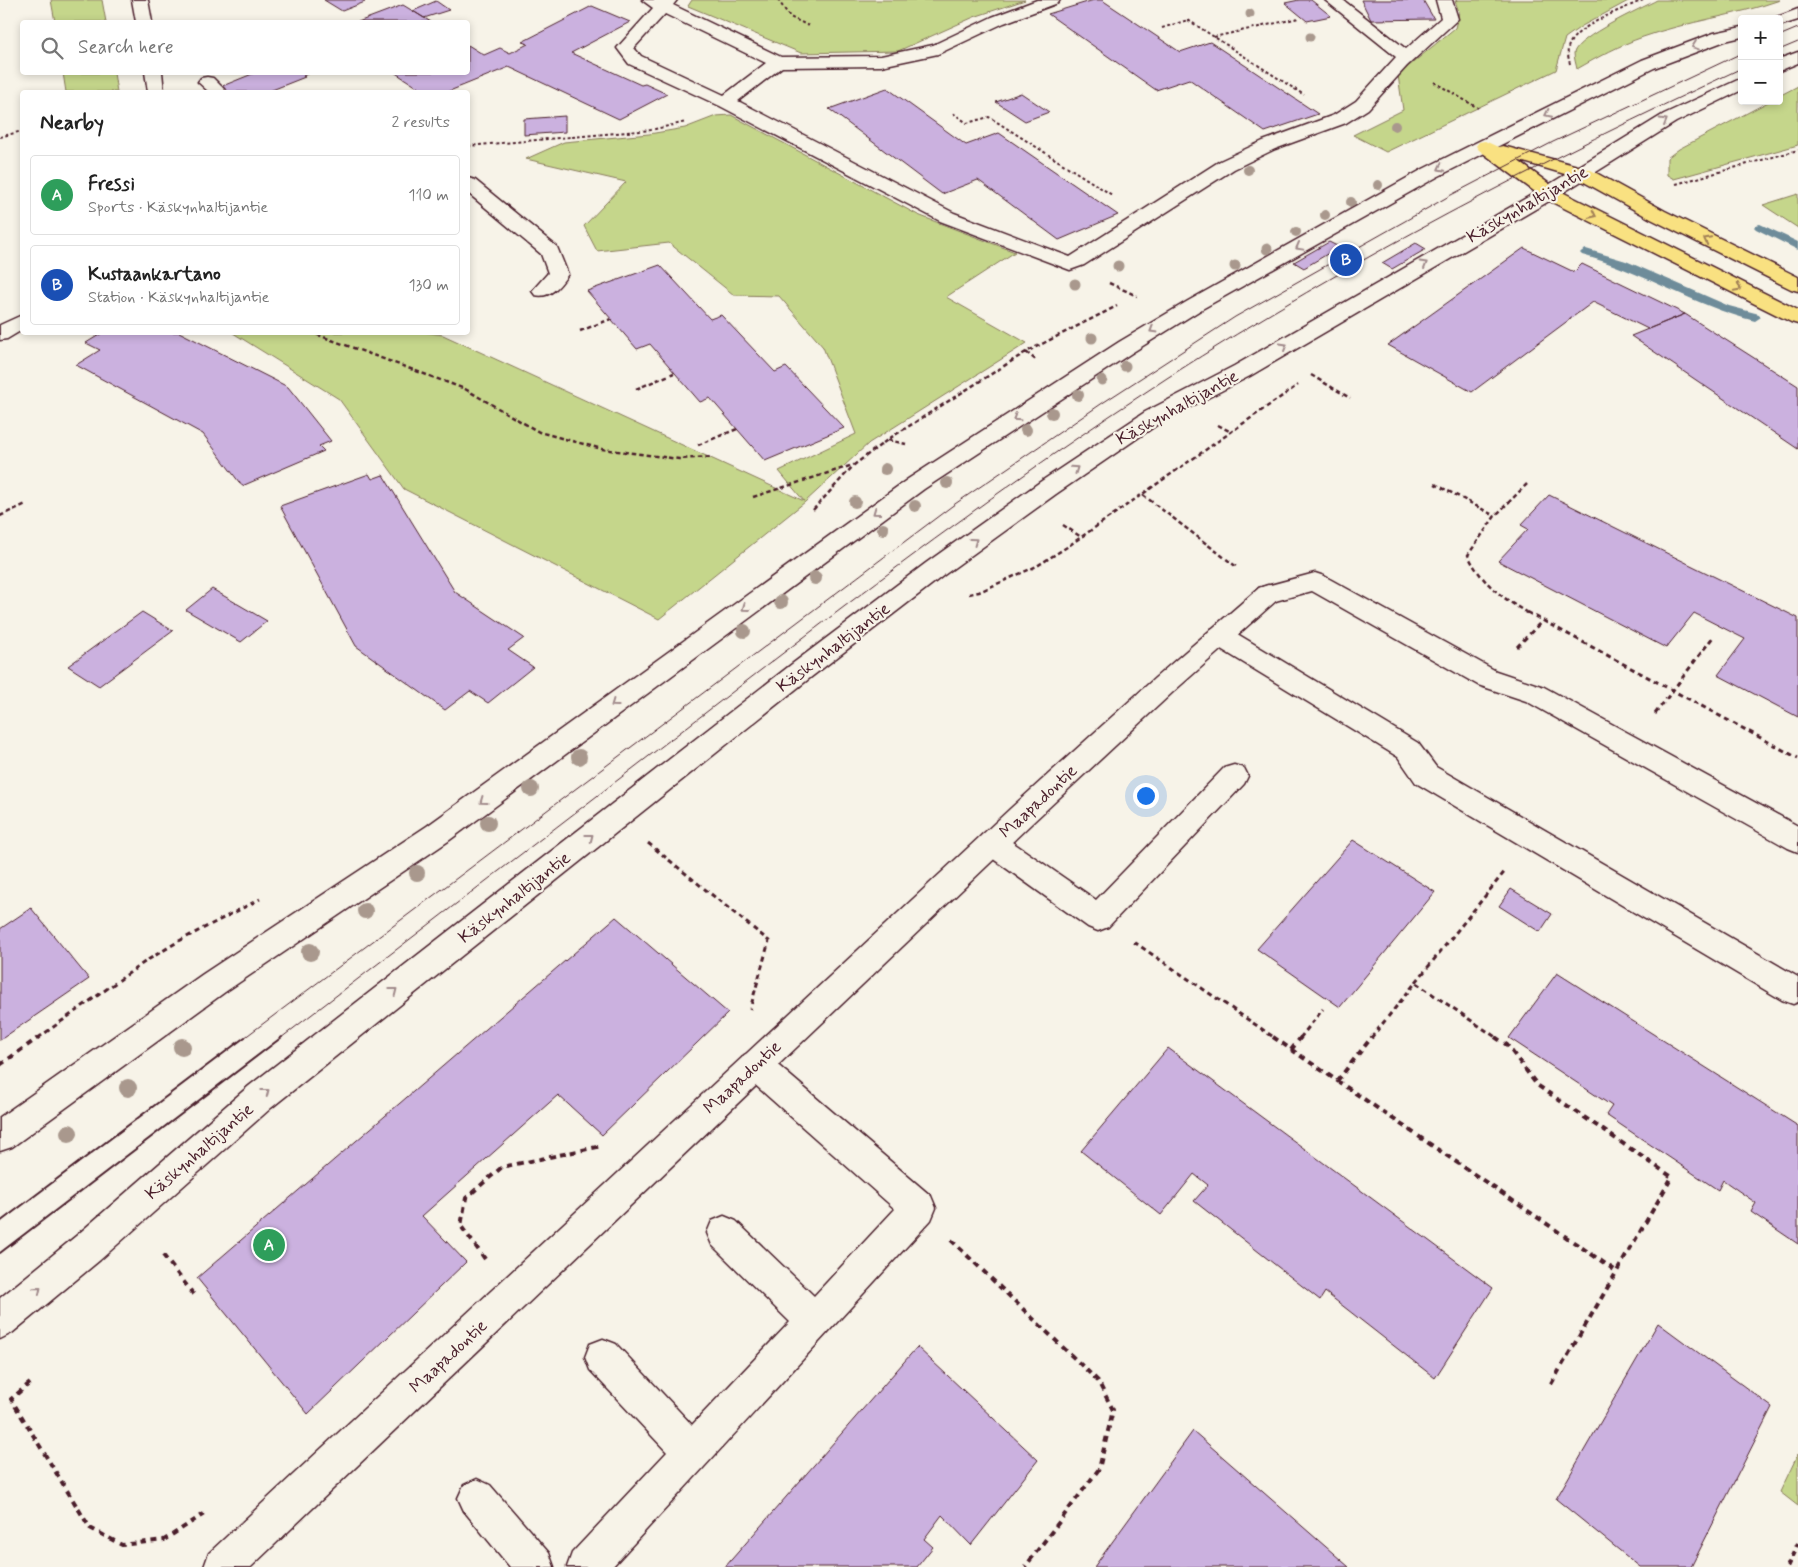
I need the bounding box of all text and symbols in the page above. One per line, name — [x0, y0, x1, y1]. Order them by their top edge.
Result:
map controls — [1738, 15, 1783, 105]
button: + — [1738, 15, 1783, 60]
search box — [20, 20, 470, 75]
icon: search — [38, 34, 66, 62]
text: Search here — [78, 35, 174, 60]
one-way arrow — [1691, 40, 1700, 50]
button: − — [1738, 60, 1783, 105]
one-way arrow — [1544, 108, 1553, 118]
text: Nearby — [40, 109, 104, 137]
text: 2 results — [392, 112, 450, 133]
one-way arrow — [1659, 118, 1668, 128]
street label: Käskynhaltijantie — [1462, 160, 1593, 249]
one-way arrow — [1437, 162, 1446, 172]
text: Fressi — [88, 172, 135, 197]
text: A — [52, 185, 62, 206]
text: 110 m — [408, 185, 449, 206]
text: Sports · Käskynhaltijantie — [88, 197, 268, 218]
one-way arrow — [1588, 209, 1597, 219]
one-way arrow — [1704, 236, 1713, 246]
one-way arrow — [1295, 240, 1304, 250]
pin: B — [1330, 241, 1362, 279]
one-way arrow — [1418, 261, 1427, 271]
text: Kustaankartano — [88, 262, 221, 287]
text: B — [52, 275, 62, 296]
text: 130 m — [408, 275, 449, 296]
one-way arrow — [1733, 282, 1742, 292]
text: Station · Käskynhaltijantie — [88, 287, 269, 308]
one-way arrow — [1149, 324, 1158, 334]
one-way arrow — [1278, 343, 1287, 353]
street label: Käskynhaltijantie — [1112, 364, 1243, 451]
one-way arrow — [1012, 412, 1022, 421]
one-way arrow — [1070, 466, 1079, 475]
one-way arrow — [872, 506, 882, 515]
one-way arrow — [968, 538, 978, 547]
street label: Käskynhaltijantie — [772, 597, 895, 698]
one-way arrow — [741, 602, 751, 611]
one-way arrow — [611, 699, 620, 707]
street label: Maapadontie — [995, 759, 1083, 844]
your location — [1133, 783, 1159, 809]
one-way arrow — [480, 795, 489, 803]
one-way arrow — [584, 834, 593, 842]
street label: Käskynhaltijantie — [453, 846, 576, 949]
one-way arrow — [388, 989, 397, 997]
street label: Maapadontie — [699, 1035, 787, 1120]
one-way arrow — [260, 1089, 269, 1097]
street label: Käskynhaltijantie — [140, 1098, 259, 1206]
pin: A — [253, 1226, 285, 1264]
one-way arrow — [32, 1287, 41, 1296]
street label: Maapadontie — [405, 1314, 493, 1399]

